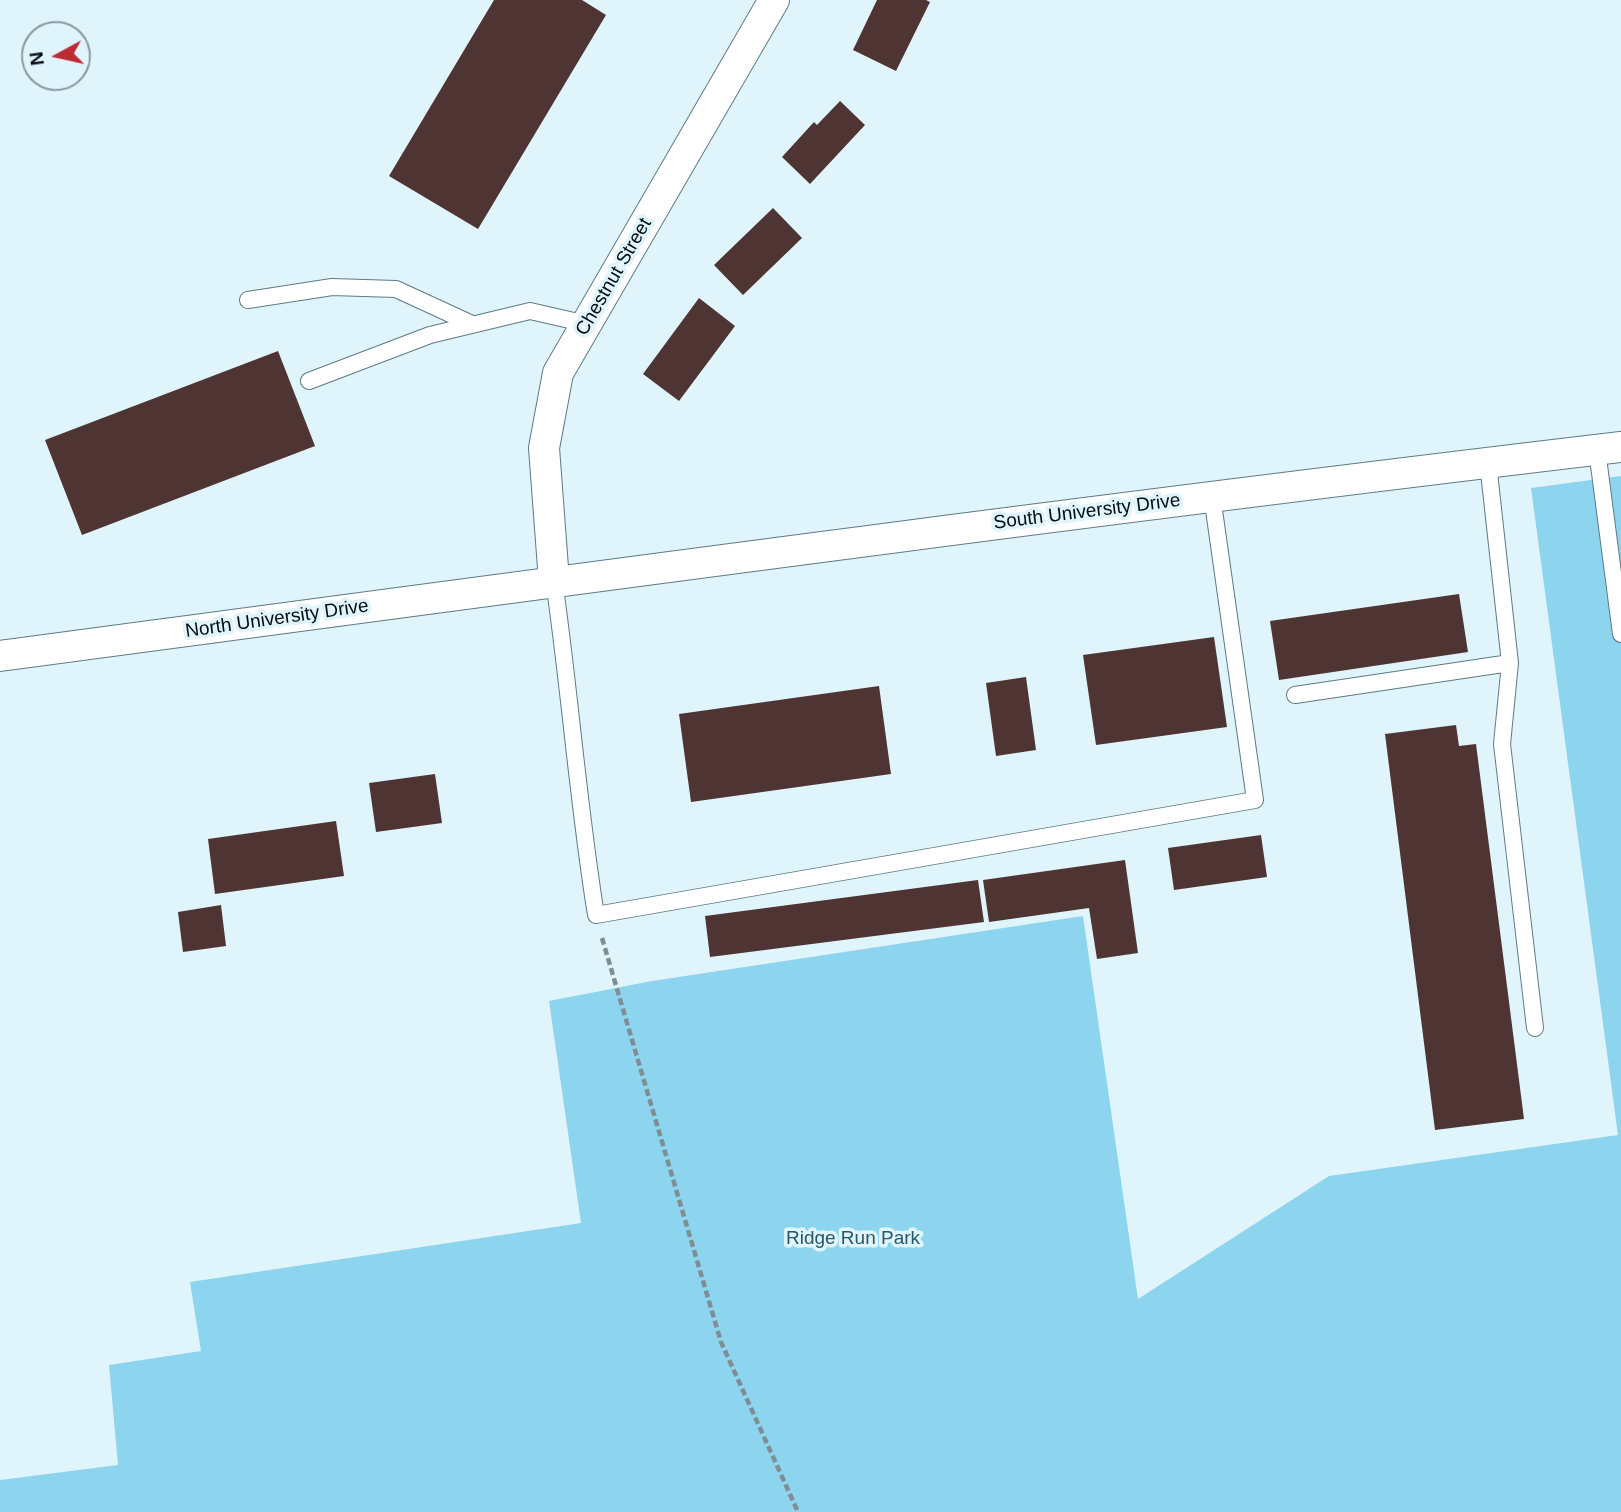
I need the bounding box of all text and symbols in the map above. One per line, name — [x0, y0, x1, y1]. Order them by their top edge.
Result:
north arrow — [21, 21, 91, 91]
text: N — [25, 50, 48, 67]
street label: Chestnut Street — [571, 214, 657, 340]
street label: South University Drive — [992, 489, 1182, 535]
street label: North University Drive — [184, 595, 370, 643]
park label: Ridge Run Park — [786, 1228, 920, 1250]

